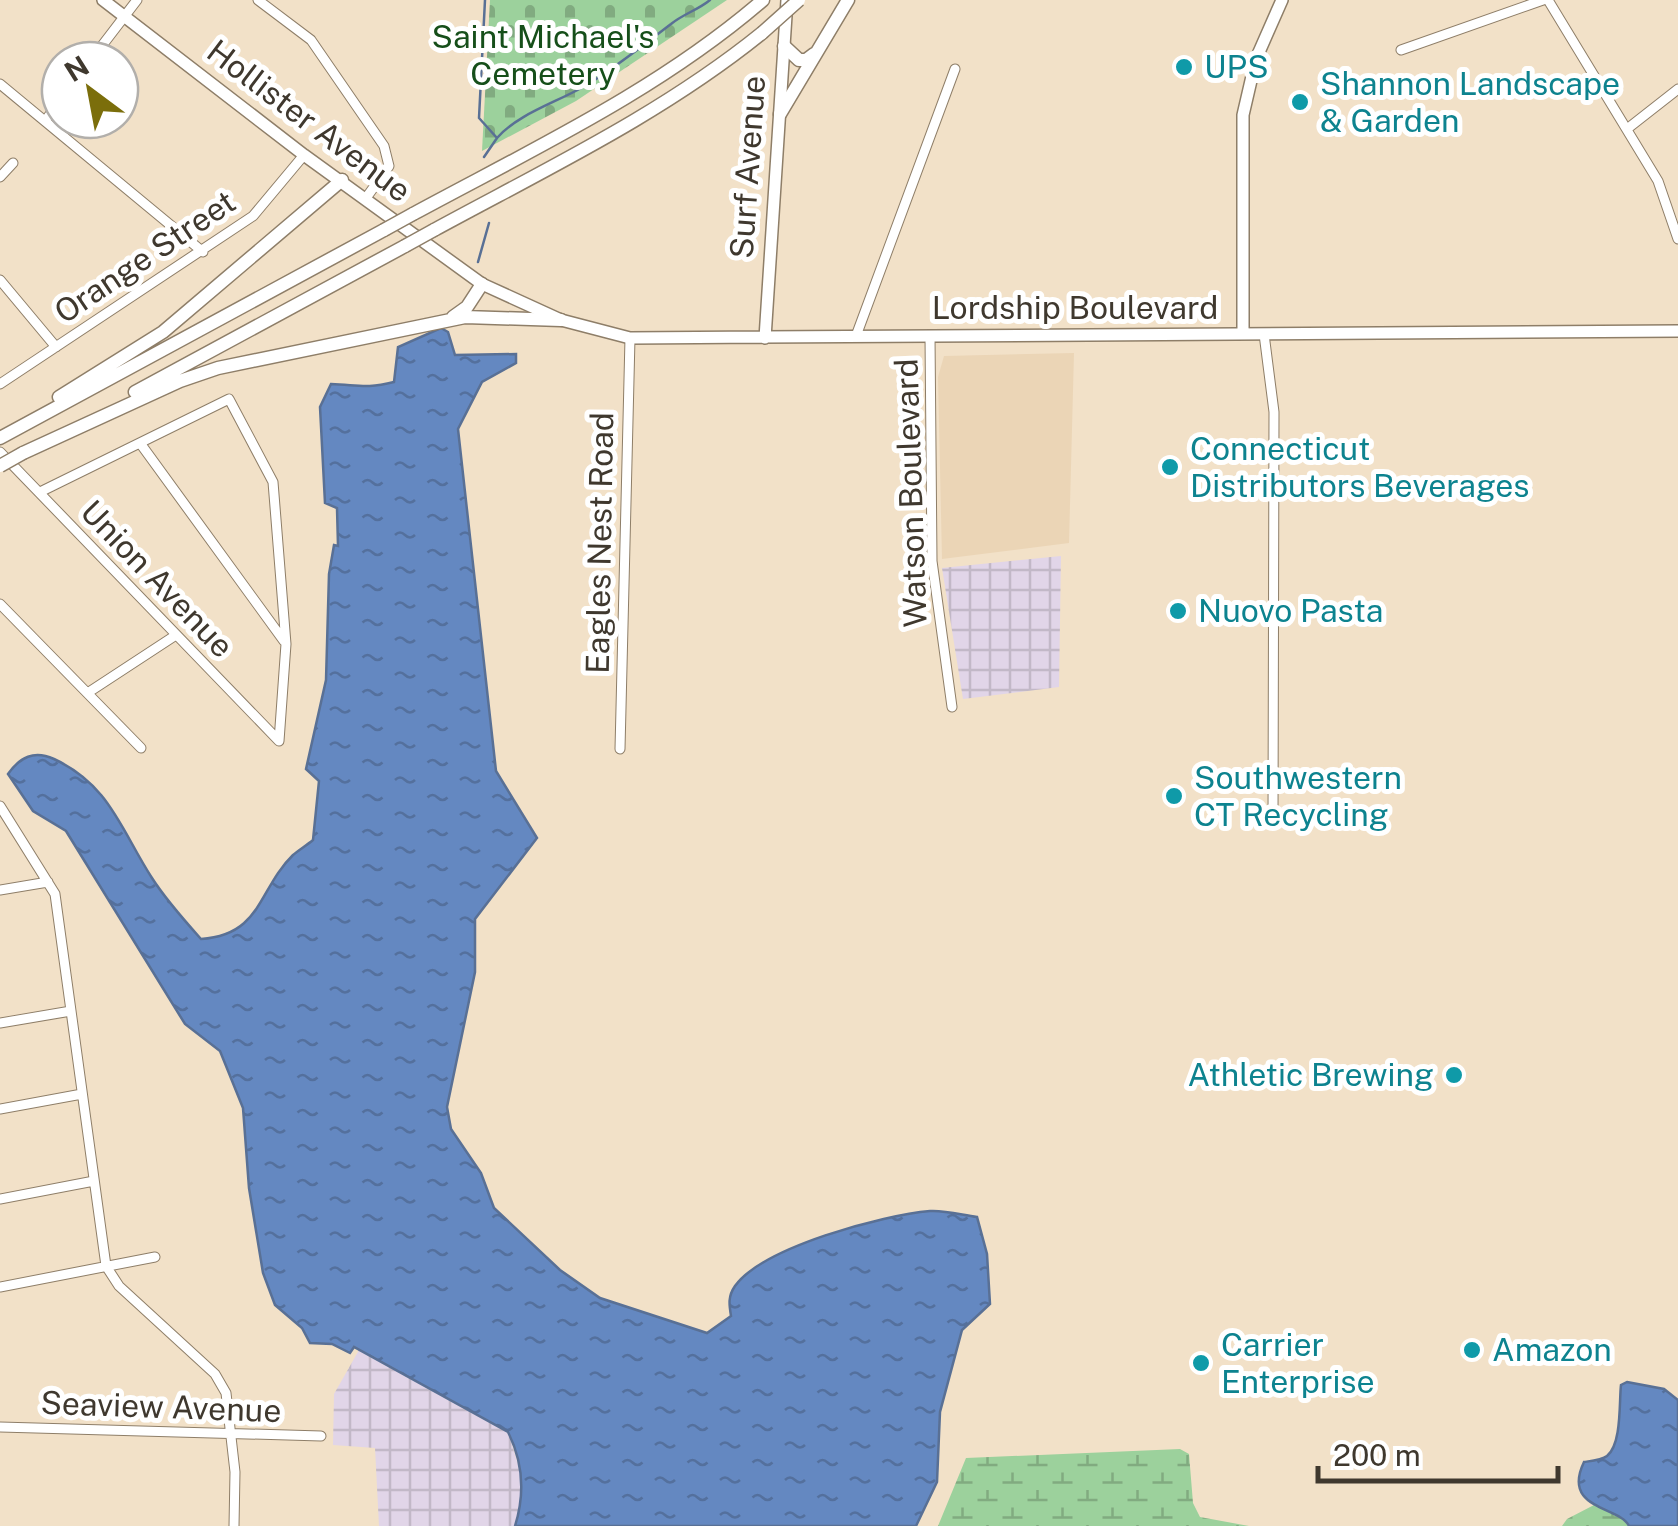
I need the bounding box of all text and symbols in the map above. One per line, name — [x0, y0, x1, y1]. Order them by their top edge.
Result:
park label: Saint Michael's Cemetery — [432, 18, 654, 92]
street label: Hollister Avenue — [200, 32, 418, 209]
north arrow — [40, 40, 140, 140]
place label: UPS — [1204, 48, 1269, 85]
text: N — [58, 49, 95, 88]
marker: UPS — [1173, 56, 1195, 78]
place label: Shannon Landscape & Garden — [1320, 65, 1620, 139]
street label: Surf Avenue — [723, 74, 772, 260]
marker: Shannon Landscape & Garden — [1289, 91, 1311, 113]
street label: Orange Street — [47, 183, 242, 331]
street label: Lordship Boulevard — [932, 289, 1218, 326]
street label: Watson Boulevard — [887, 358, 934, 628]
street label: Eagles Nest Road — [579, 412, 620, 674]
place label: Connecticut Distributors Beverages — [1190, 430, 1530, 504]
marker: Connecticut Distributors Beverages — [1159, 456, 1181, 478]
street label: Union Avenue — [74, 493, 241, 665]
place label: Nuovo Pasta — [1198, 592, 1383, 629]
marker: Nuovo Pasta — [1167, 600, 1189, 622]
place label: Southwestern CT Recycling — [1194, 759, 1402, 833]
marker: Southwestern CT Recycling — [1163, 785, 1185, 807]
place label: Athletic Brewing — [1187, 1056, 1434, 1093]
marker: Athletic Brewing — [1443, 1064, 1465, 1086]
place label: Carrier Enterprise — [1221, 1326, 1375, 1400]
place label: Amazon — [1492, 1331, 1612, 1368]
marker: Amazon — [1461, 1339, 1483, 1361]
marker: Carrier Enterprise — [1190, 1352, 1212, 1374]
street label: Seaview Avenue — [40, 1384, 282, 1429]
scale bar — [1318, 1421, 1558, 1483]
text: 200 m — [1333, 1437, 1421, 1473]

